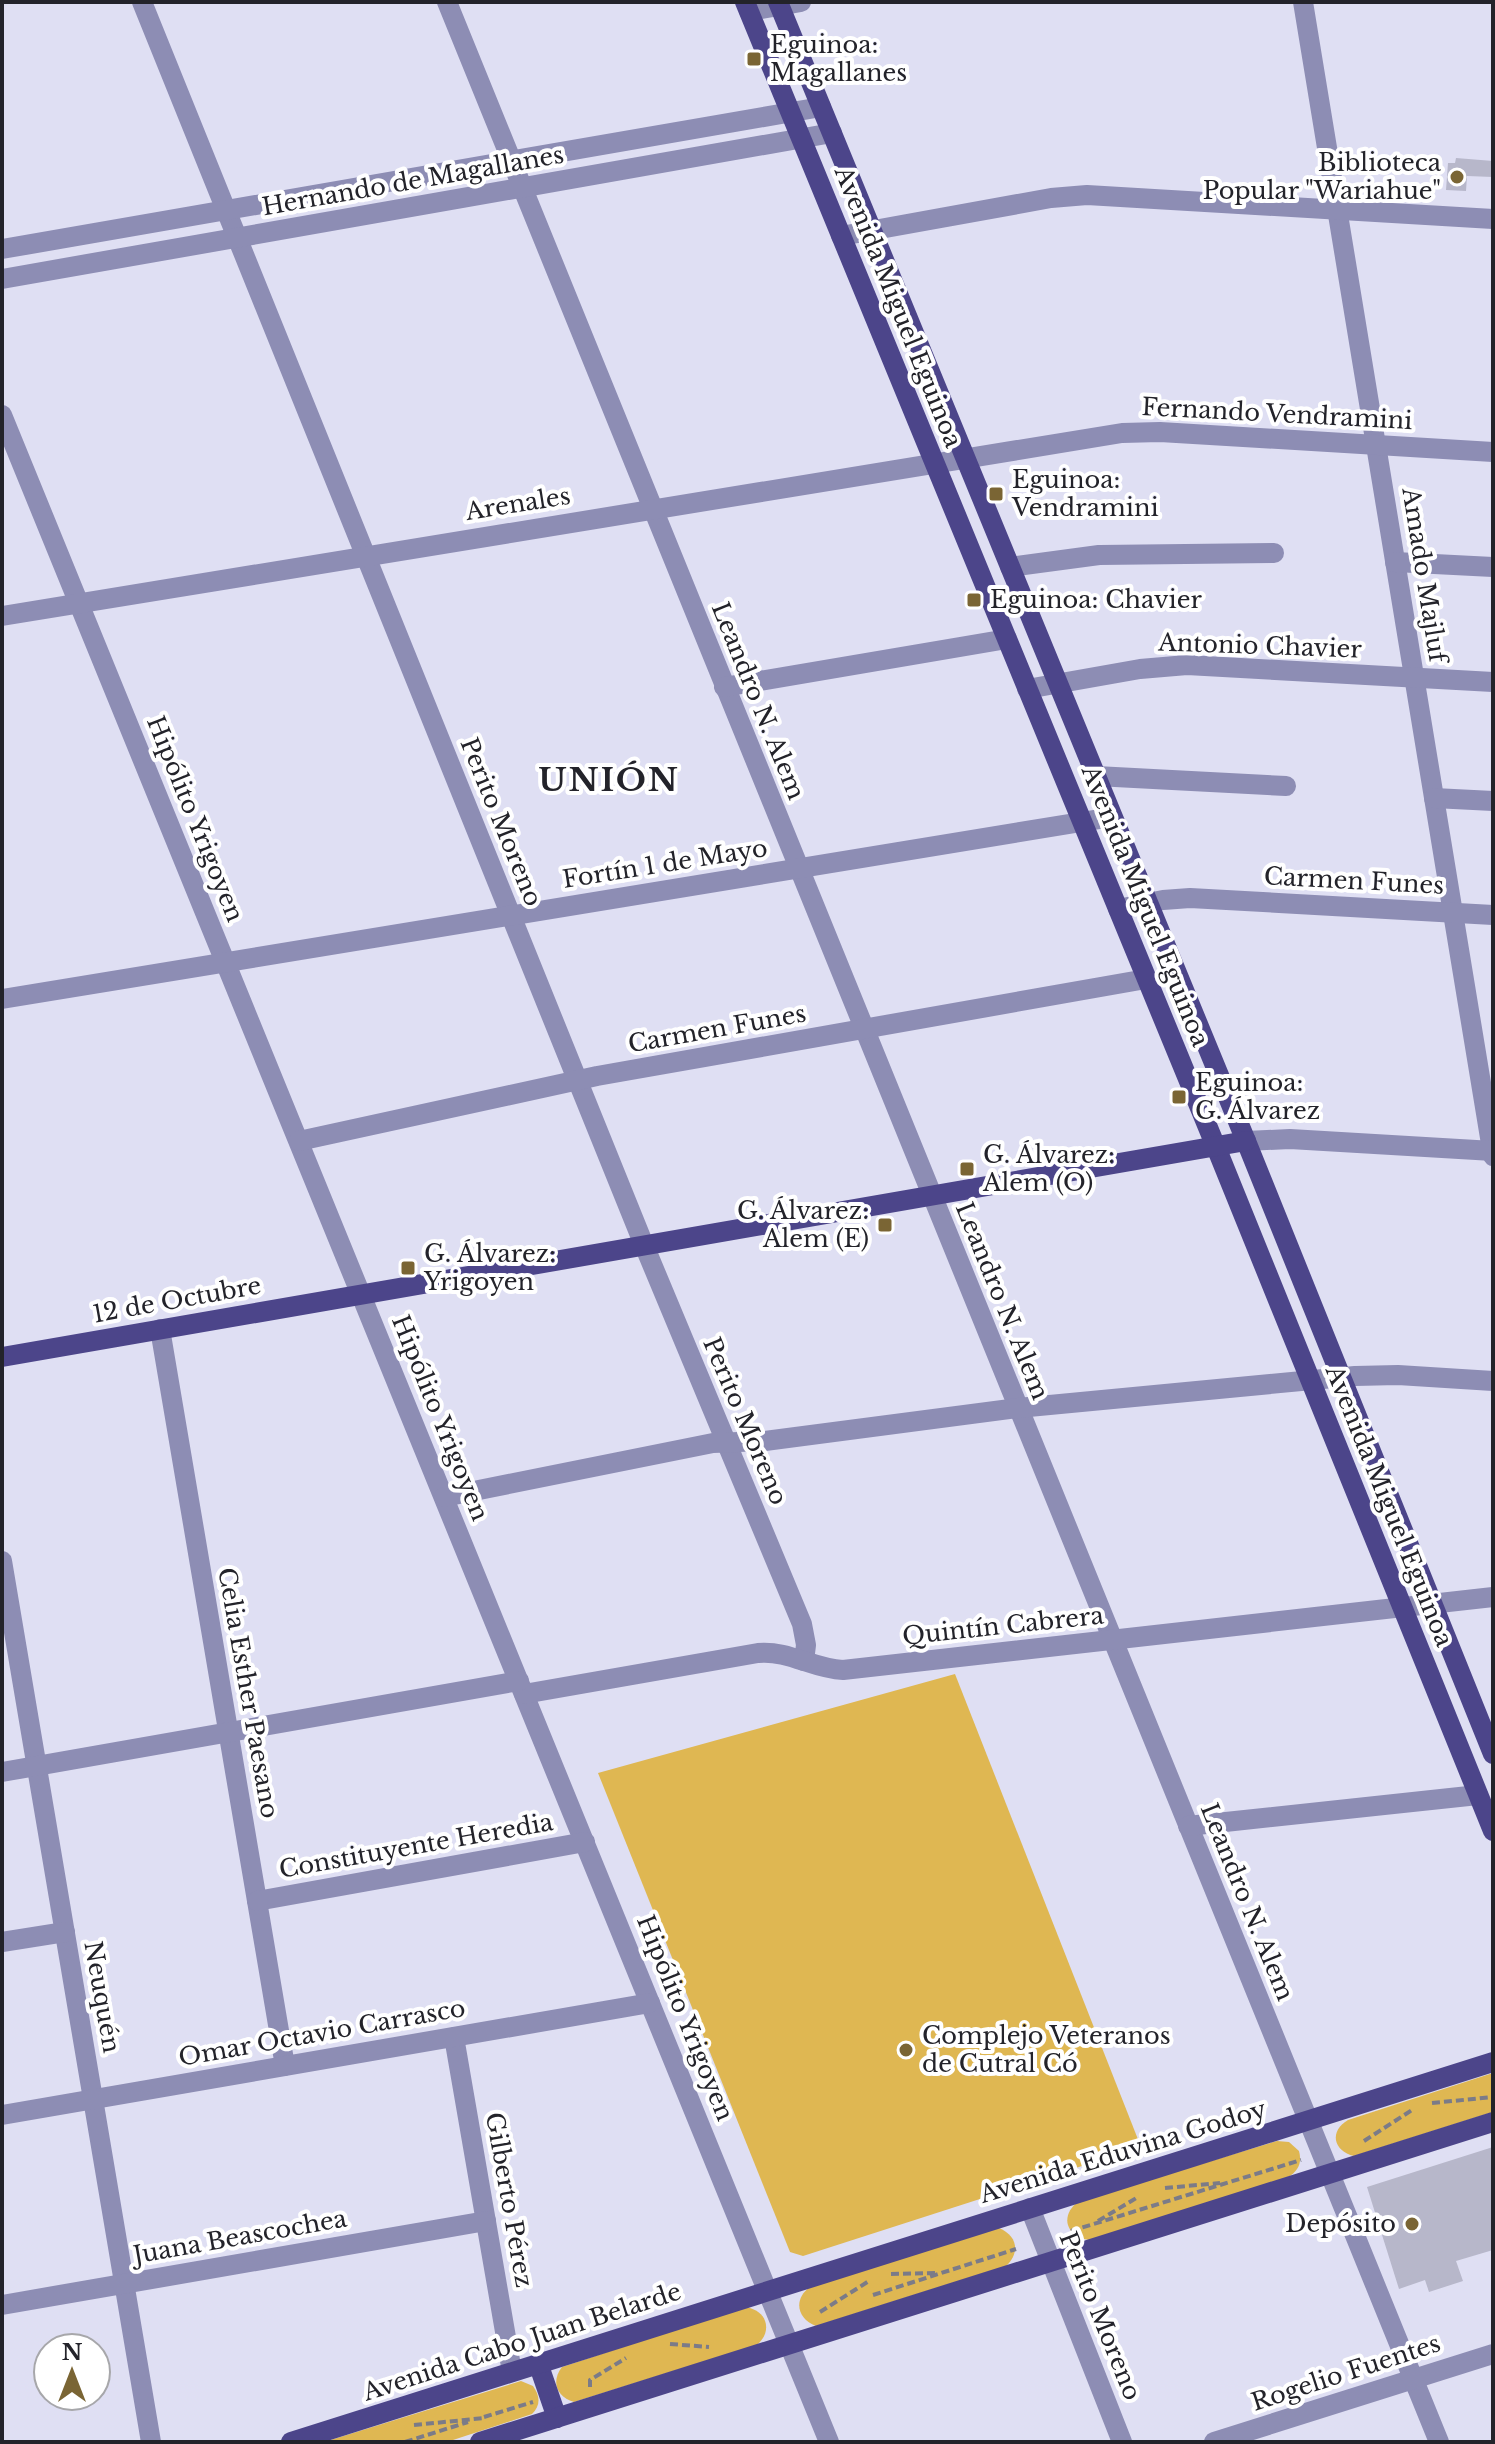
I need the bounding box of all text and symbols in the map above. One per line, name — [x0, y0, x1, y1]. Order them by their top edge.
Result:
place label: Eguinoa: Magallanes — [770, 30, 907, 87]
marker: Eguinoa: Magallanes — [745, 50, 763, 68]
street label: Hernando de Magallanes — [260, 140, 566, 221]
place label: Biblioteca Popular "Wariahue" — [1203, 148, 1442, 205]
street label: Avenida Miguel Eguinoa — [828, 161, 968, 452]
marker: Biblioteca Popular "Wariahue" — [1448, 168, 1466, 186]
street label: Fernando Vendramini — [1141, 392, 1413, 435]
place label: Eguinoa: Vendramini — [1011, 465, 1159, 522]
street label: Arenales — [462, 481, 572, 526]
street label: Amado Majluf — [1396, 484, 1453, 668]
marker: Eguinoa: Vendramini — [987, 485, 1005, 503]
place label: Eguinoa: Chavier — [990, 585, 1202, 614]
marker: Eguinoa: Chavier — [965, 591, 983, 609]
street label: Leandro N. Alem — [706, 598, 811, 804]
street label: Antonio Chavier — [1157, 627, 1363, 664]
street label: Hipólito Yrigoyen — [141, 712, 250, 926]
street label: Perito Moreno — [454, 733, 548, 910]
district label: UNIÓN — [538, 760, 680, 800]
street label: Avenida Miguel Eguinoa — [1075, 760, 1215, 1051]
street label: Fortín 1 de Mayo — [561, 833, 769, 894]
street label: Carmen Funes — [1263, 861, 1445, 900]
street label: Carmen Funes — [626, 999, 808, 1058]
place label: Eguinoa: G. Álvarez — [1195, 1068, 1320, 1125]
marker: Eguinoa: G. Álvarez — [1170, 1088, 1188, 1106]
place label: G. Álvarez: Alem (O) — [982, 1140, 1115, 1197]
marker: G. Álvarez: Alem (O) — [958, 1160, 976, 1178]
place label: G. Álvarez: Alem (E) — [737, 1196, 869, 1253]
street label: Leandro N. Alem — [950, 1198, 1055, 1404]
marker: G. Álvarez: Alem (E) — [876, 1216, 894, 1234]
place label: G. Álvarez: Yrigoyen — [423, 1239, 556, 1296]
marker: G. Álvarez: Yrigoyen — [399, 1259, 417, 1277]
street label: 12 de Octubre — [90, 1270, 263, 1329]
street label: Hipólito Yrigoyen — [386, 1311, 495, 1525]
street label: Perito Moreno — [697, 1333, 794, 1509]
street label: Avenida Miguel Eguinoa — [1319, 1360, 1459, 1651]
street label: Celia Esther Paesano — [212, 1565, 285, 1820]
street label: Quintín Cabrera — [901, 1600, 1106, 1650]
street label: Leandro N. Alem — [1195, 1799, 1300, 2005]
street label: Constituyente Heredia — [277, 1807, 556, 1884]
street label: Hipólito Yrigoyen — [631, 1911, 740, 2125]
street label: Neuquén — [78, 1939, 127, 2055]
street label: Omar Octavio Carrasco — [176, 1993, 467, 2072]
place label: Complejo Veteranos de Cutral Có — [922, 2021, 1171, 2078]
marker: Complejo Veteranos de Cutral Có — [897, 2041, 915, 2059]
street label: Avenida Eduvina Godoy — [975, 2094, 1270, 2209]
street label: Gilberto Pérez — [480, 2110, 539, 2290]
street label: Juana Beascochea — [128, 2203, 350, 2270]
place label: Depósito — [1285, 2209, 1396, 2238]
marker: Depósito — [1403, 2215, 1421, 2233]
street label: Perito Moreno — [1053, 2227, 1147, 2404]
street label: Avenida Cabo Juan Belarde — [358, 2276, 685, 2407]
street label: Rogelio Fuentes — [1248, 2328, 1444, 2417]
north arrow — [32, 2332, 112, 2412]
text: N — [62, 2339, 83, 2366]

